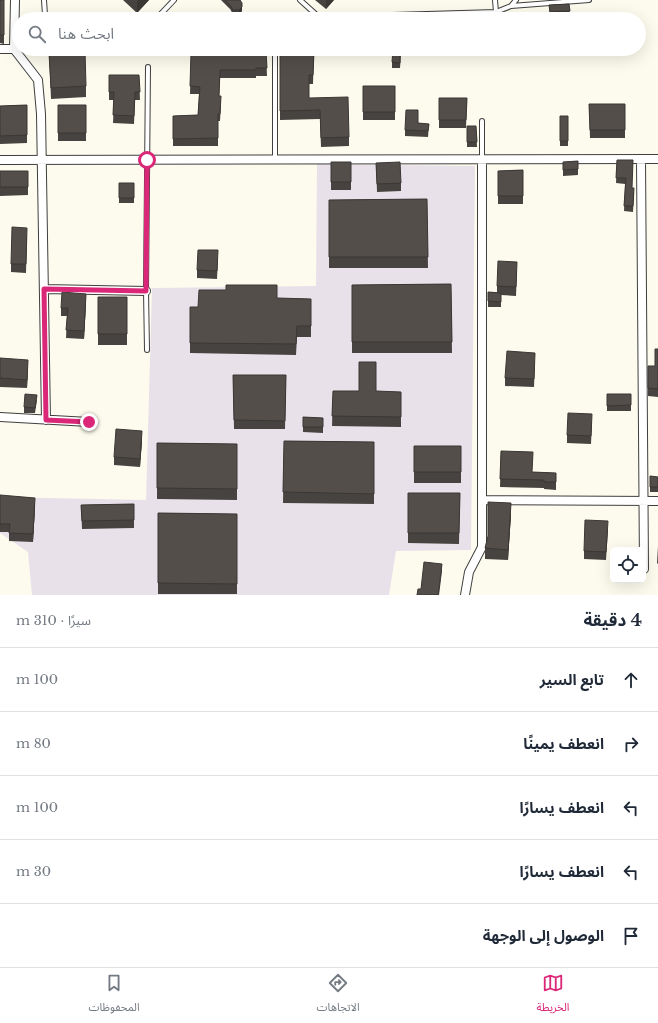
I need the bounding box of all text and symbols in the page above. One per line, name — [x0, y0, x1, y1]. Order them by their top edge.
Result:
search box — [12, 12, 646, 56]
icon: search — [26, 23, 48, 45]
text: ابحث هنا — [58, 24, 114, 43]
route start — [138, 151, 156, 169]
route end — [80, 413, 98, 431]
map controls — [610, 547, 646, 583]
button: locate — [610, 547, 646, 583]
text: 4 دقيقة — [583, 610, 642, 631]
text: سيرًا · 310 m — [16, 612, 91, 629]
icon: ahead — [620, 669, 642, 691]
text: تابع السير — [540, 670, 604, 689]
text: 100 m — [16, 671, 58, 688]
icon: right — [620, 733, 642, 755]
text: انعطف يمينًا — [523, 734, 604, 753]
text: 80 m — [16, 735, 51, 752]
icon: left — [620, 797, 642, 819]
text: انعطف يسارًا — [519, 798, 604, 817]
text: 100 m — [16, 799, 58, 816]
icon: left — [620, 861, 642, 883]
text: انعطف يسارًا — [519, 862, 604, 881]
text: 30 m — [16, 863, 51, 880]
icon: arrive — [620, 925, 642, 947]
text: الوصول إلى الوجهة — [483, 926, 604, 945]
tab: المحفوظات — [89, 972, 140, 1019]
tab: الاتجاهات — [317, 972, 360, 1019]
tab: الخريطة — [537, 972, 570, 1019]

